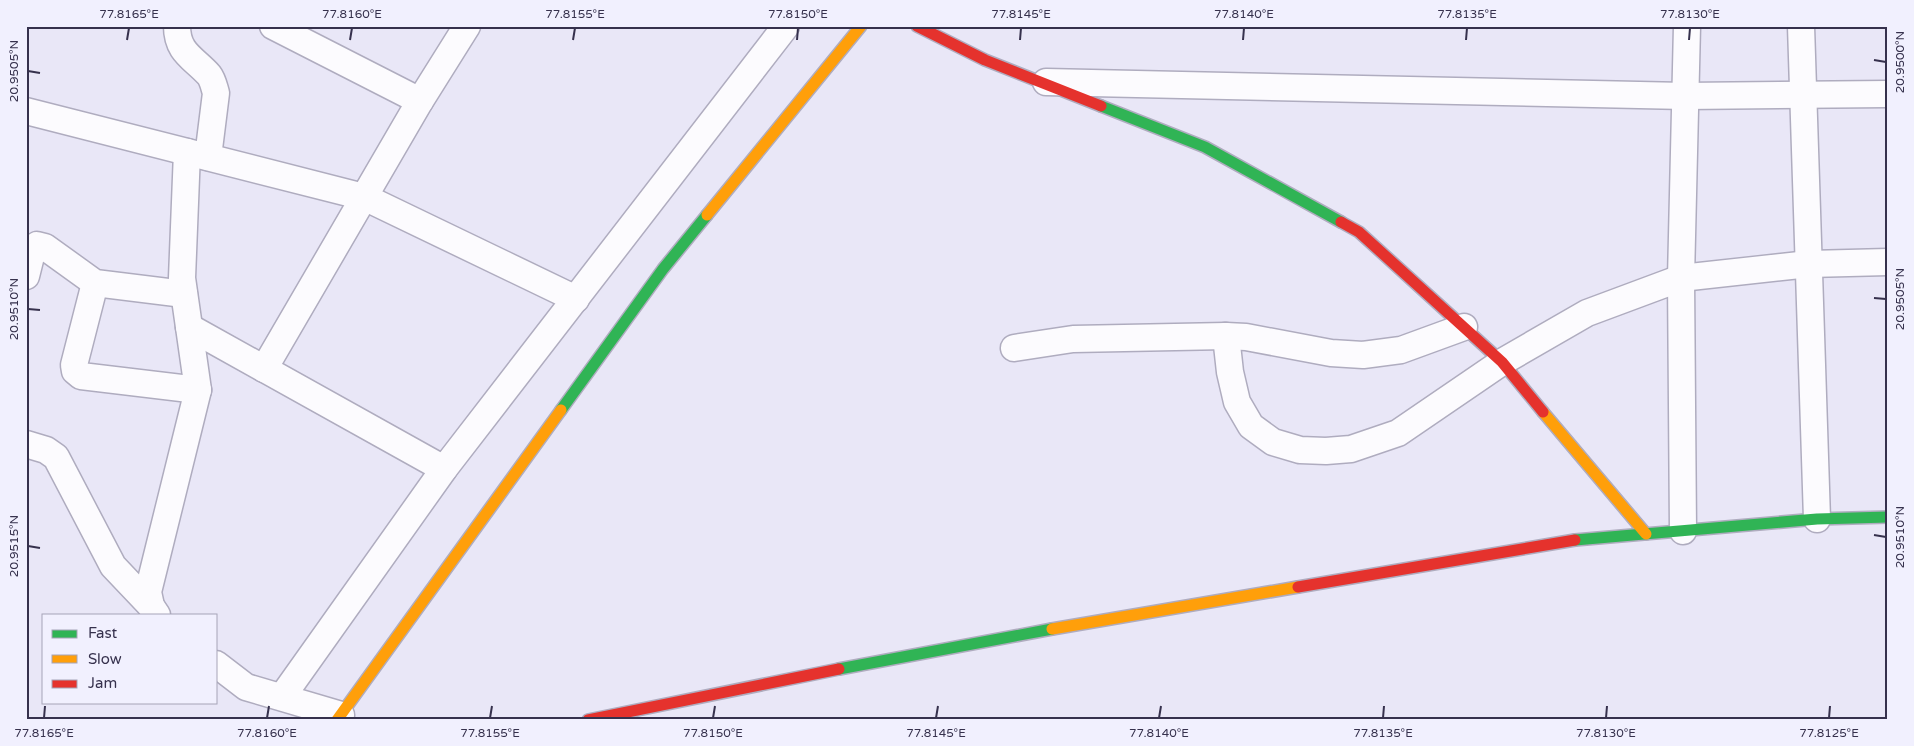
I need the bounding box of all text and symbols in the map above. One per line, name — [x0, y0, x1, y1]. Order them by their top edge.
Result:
text: 77.8165°E — [99, 7, 159, 21]
text: 77.8160°E — [322, 7, 382, 21]
text: 77.8155°E — [545, 7, 605, 21]
text: 77.8150°E — [768, 7, 828, 21]
text: 77.8145°E — [991, 7, 1051, 21]
text: 77.8140°E — [1214, 7, 1274, 21]
text: 77.8135°E — [1437, 7, 1497, 21]
text: 77.8130°E — [1660, 7, 1720, 21]
text: 20.9500°N — [1893, 31, 1907, 93]
text: 20.9505°N — [7, 40, 21, 102]
text: 20.9505°N — [1893, 268, 1907, 330]
text: 20.9510°N — [7, 278, 21, 340]
text: 20.9510°N — [1893, 506, 1907, 568]
text: 20.9515°N — [7, 515, 21, 577]
legend — [42, 614, 218, 704]
text: Fast — [88, 624, 118, 642]
text: Slow — [88, 650, 122, 668]
text: Jam — [88, 674, 117, 692]
text: 77.8165°E — [14, 726, 74, 740]
text: 77.8160°E — [237, 726, 297, 740]
text: 77.8155°E — [460, 726, 520, 740]
text: 77.8150°E — [683, 726, 743, 740]
text: 77.8145°E — [906, 726, 966, 740]
text: 77.8140°E — [1129, 726, 1189, 740]
text: 77.8135°E — [1353, 726, 1413, 740]
text: 77.8130°E — [1576, 726, 1636, 740]
text: 77.8125°E — [1799, 726, 1859, 740]

